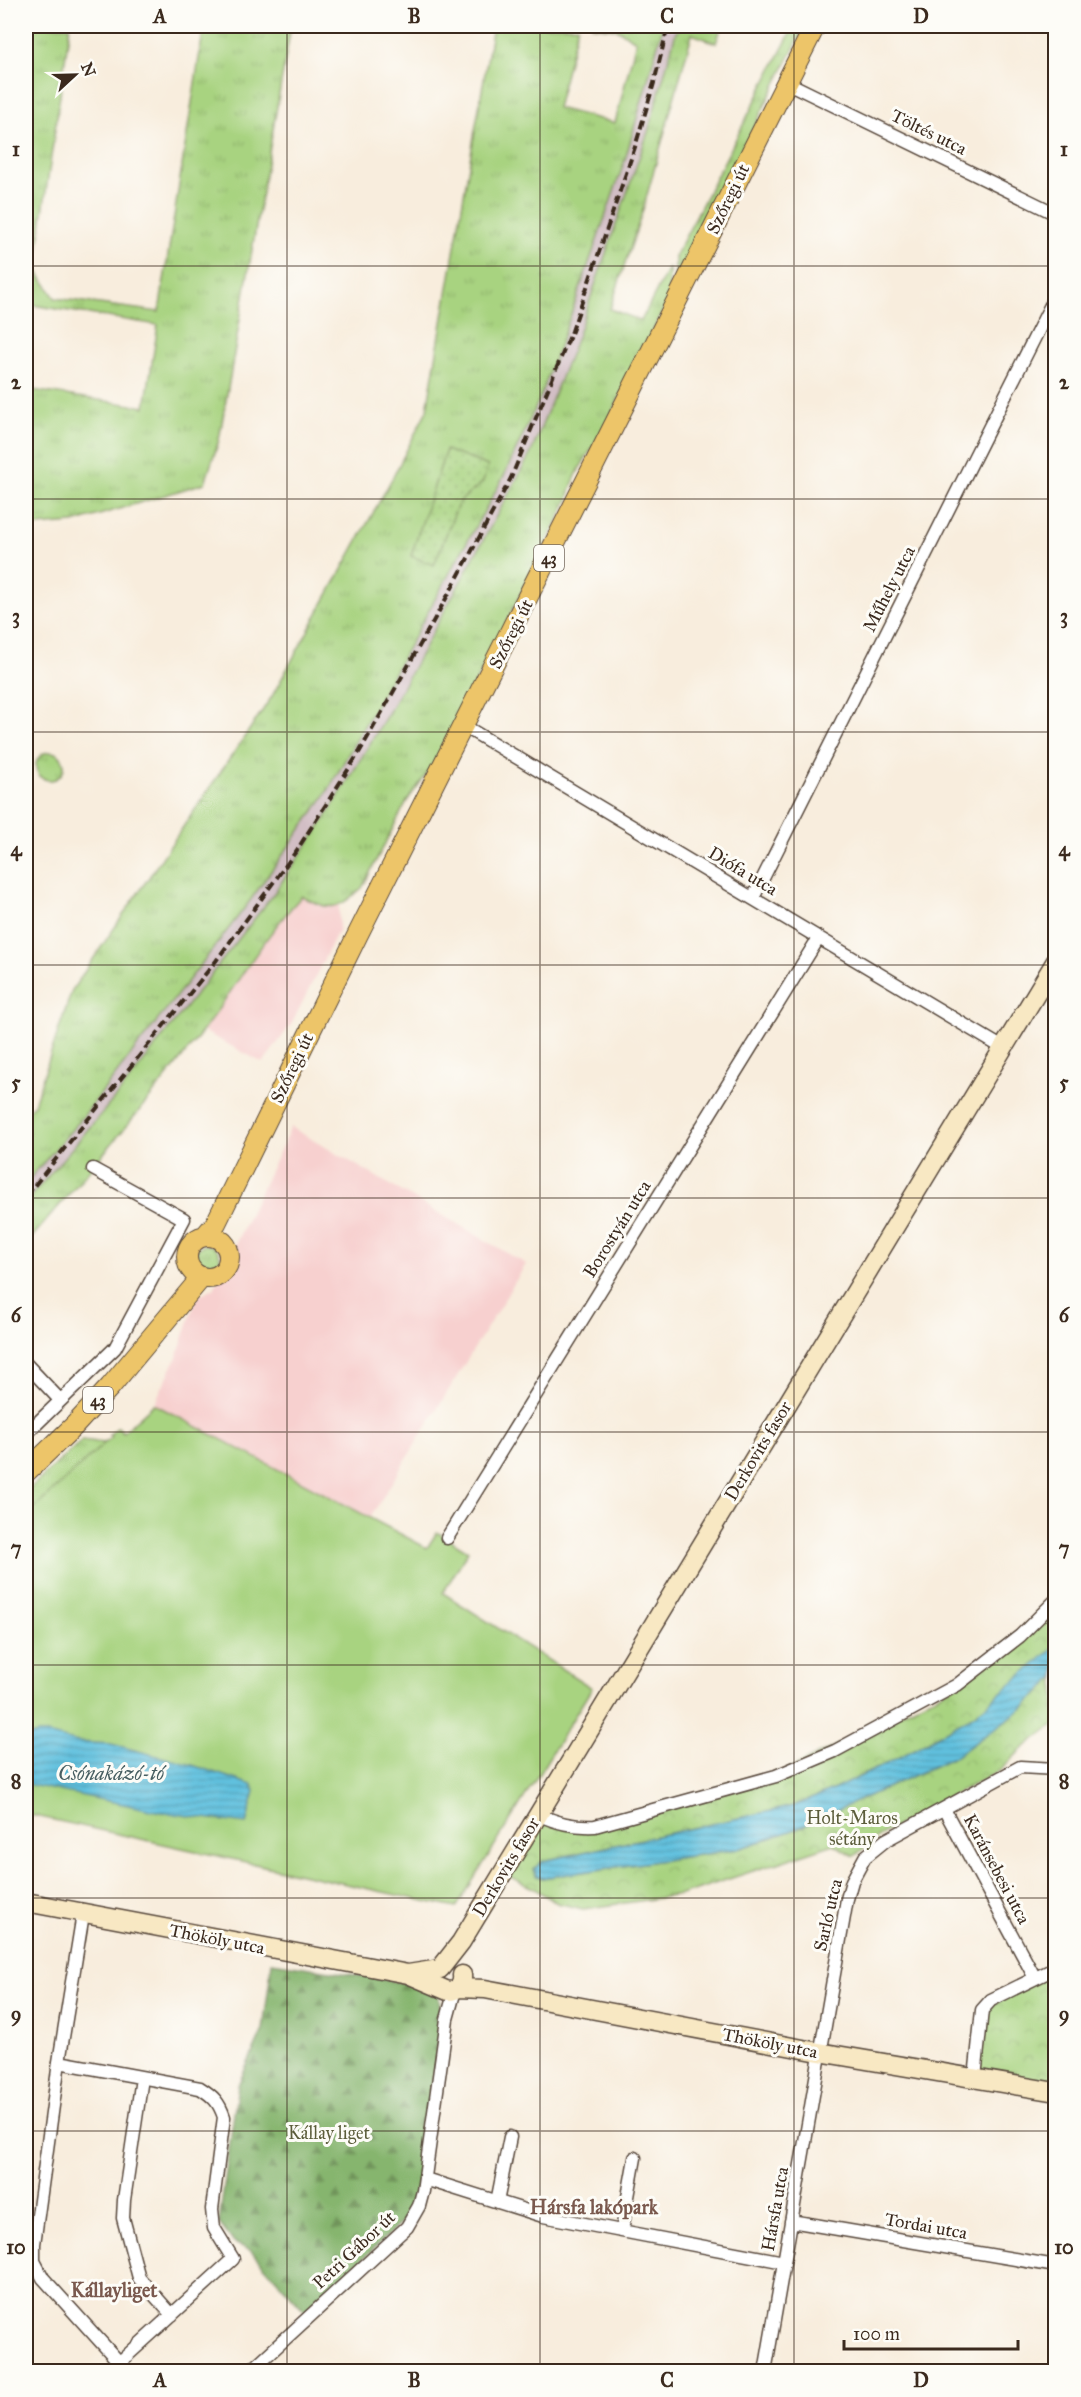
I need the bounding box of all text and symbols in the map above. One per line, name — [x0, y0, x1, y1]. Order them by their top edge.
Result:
text: A — [151, 4, 167, 28]
text: B — [407, 4, 421, 28]
text: C — [660, 4, 674, 28]
text: D — [913, 4, 929, 28]
north arrow — [45, 45, 105, 105]
text: N — [77, 60, 100, 80]
street label: Töltés utca — [888, 104, 971, 160]
text: 1 — [12, 137, 20, 161]
text: 1 — [1060, 137, 1068, 161]
street label: Szőregi út — [702, 160, 756, 238]
text: 2 — [11, 370, 22, 394]
text: 2 — [1059, 370, 1070, 394]
street label: Műhely utca — [858, 542, 920, 636]
road number: 43 — [534, 545, 564, 571]
street label: Szőregi út — [484, 595, 539, 673]
text: 3 — [12, 604, 20, 629]
text: 3 — [1060, 604, 1068, 629]
text: 4 — [10, 837, 22, 862]
text: 4 — [1058, 837, 1070, 862]
street label: Diófa utca — [704, 842, 782, 900]
street label: Szőregi út — [266, 1029, 320, 1107]
text: 5 — [11, 1070, 21, 1094]
text: 5 — [1059, 1070, 1069, 1094]
street label: Borostyán utca — [578, 1176, 656, 1282]
text: 6 — [11, 1303, 23, 1327]
text: 6 — [1059, 1303, 1071, 1327]
road number: 43 — [83, 1387, 113, 1413]
street label: Derkovits fasor — [720, 1397, 796, 1505]
text: 7 — [11, 1536, 22, 1560]
text: 7 — [1059, 1536, 1070, 1560]
water label: Csónakázó-tó — [58, 1761, 167, 1785]
text: 8 — [11, 1769, 21, 1793]
text: 8 — [1059, 1769, 1069, 1793]
park label: Holt-Maros sétány — [806, 1807, 898, 1850]
street label: Karánsebesi utca — [959, 1810, 1035, 1928]
street label: Derkovits fasor — [468, 1813, 544, 1921]
street label: Sarló utca — [809, 1876, 847, 1953]
street label: Thököly utca — [167, 1919, 267, 1959]
text: 9 — [11, 2002, 21, 2027]
text: 9 — [1059, 2002, 1069, 2027]
street label: Thököly utca — [720, 2023, 820, 2063]
park label: Kállay liget — [288, 2122, 371, 2145]
street label: Hársfa utca — [757, 2165, 793, 2253]
district label: Hársfa lakópark — [530, 2195, 659, 2220]
street label: Petri Gábor út — [308, 2206, 400, 2294]
street label: Tordai utca — [883, 2208, 969, 2244]
text: 10 — [6, 2235, 26, 2259]
text: 10 — [1054, 2235, 1074, 2259]
district label: Kállayliget — [71, 2278, 158, 2303]
scale bar — [844, 2313, 1018, 2351]
text: 100 m — [853, 2323, 900, 2345]
text: A — [151, 2368, 167, 2392]
text: B — [407, 2368, 421, 2392]
text: C — [660, 2368, 674, 2392]
text: D — [913, 2368, 929, 2392]

